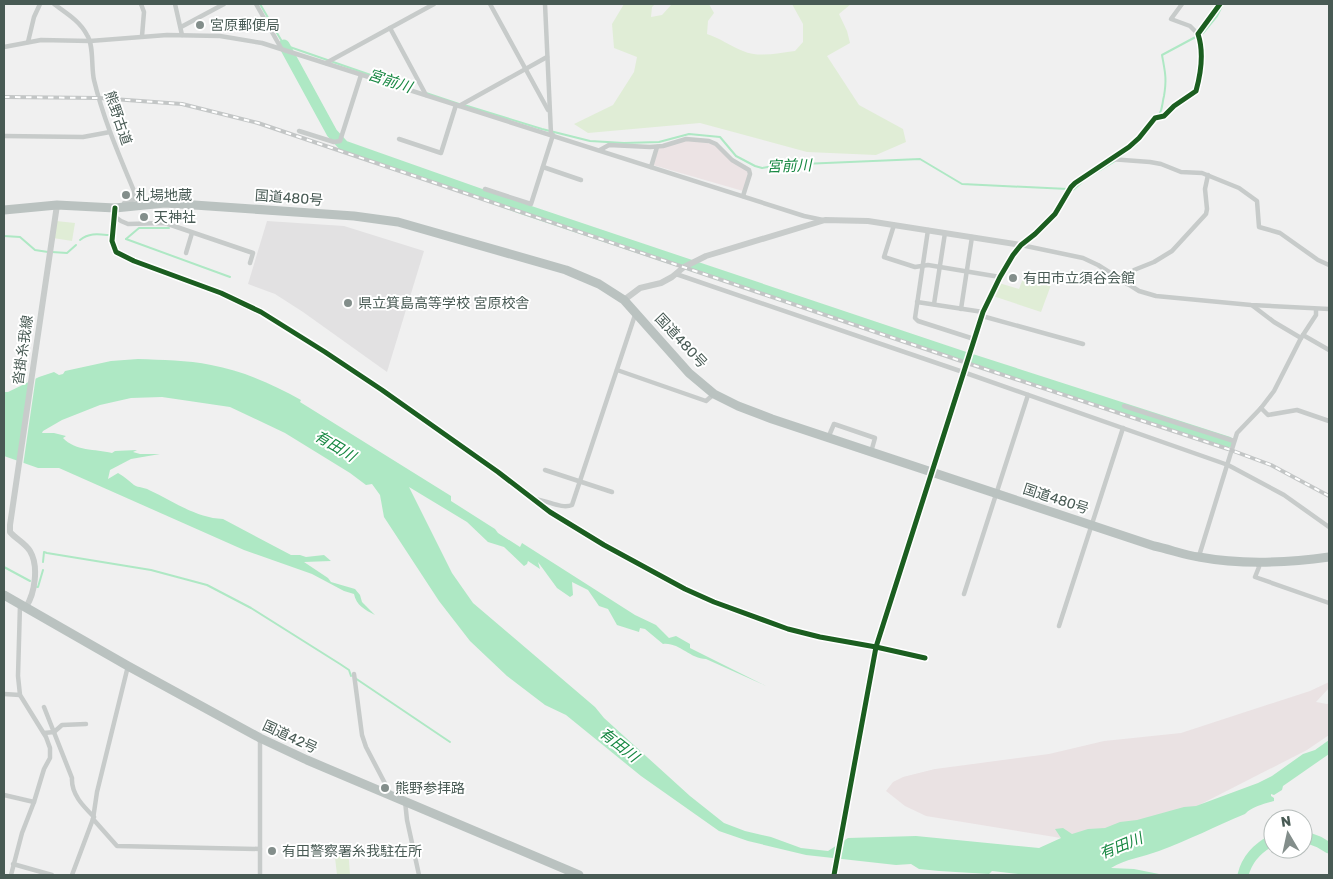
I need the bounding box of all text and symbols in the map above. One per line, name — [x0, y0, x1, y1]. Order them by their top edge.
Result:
place label: 宮原郵便局 — [210, 17, 280, 34]
marker: 宮原郵便局 — [194, 19, 206, 31]
water label: 宮前川 — [366, 65, 416, 97]
street label: 熊野古道 — [101, 89, 135, 147]
water label: 宮前川 — [766, 156, 814, 176]
place label: 札場地蔵 — [136, 187, 192, 204]
street label: 国道480号 — [254, 187, 324, 209]
marker: 札場地蔵 — [120, 189, 132, 201]
place label: 天神社 — [154, 209, 196, 226]
marker: 天神社 — [138, 211, 150, 223]
place label: 有田市立須谷会館 — [1023, 270, 1135, 287]
marker: 有田市立須谷会館 — [1007, 272, 1019, 284]
place label: 県立箕島高等学校 宮原校舎 — [358, 295, 529, 312]
marker: 県立箕島高等学校 宮原校舎 — [342, 297, 354, 309]
street label: 国道480号 — [651, 310, 711, 372]
street label: 沓掛糸我線 — [10, 314, 36, 386]
water label: 有田川 — [311, 427, 361, 466]
street label: 国道480号 — [1021, 480, 1091, 518]
street label: 国道42号 — [260, 717, 320, 757]
water label: 有田川 — [596, 724, 644, 767]
place label: 熊野参拝路 — [395, 780, 465, 797]
marker: 熊野参拝路 — [379, 782, 391, 794]
north arrow — [1263, 809, 1313, 859]
text: N — [1280, 812, 1292, 831]
water label: 有田川 — [1097, 828, 1147, 863]
place label: 有田警察署糸我駐在所 — [282, 843, 422, 860]
marker: 有田警察署糸我駐在所 — [266, 845, 278, 857]

